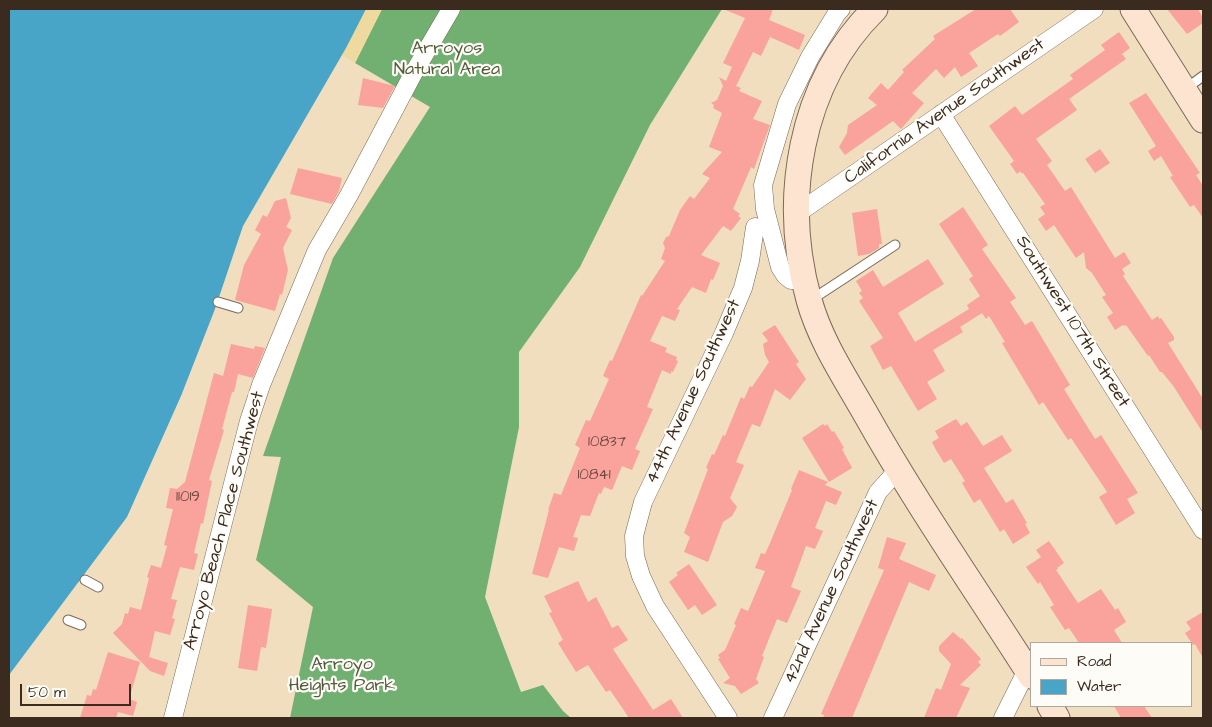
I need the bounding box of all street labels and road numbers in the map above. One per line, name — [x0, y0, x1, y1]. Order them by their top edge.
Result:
street label: California Avenue Southwest — [841, 34, 1049, 190]
street label: Southwest 107th Street — [1010, 232, 1134, 412]
street label: 44th Avenue Southwest — [642, 296, 746, 488]
street label: Arroyo Beach Place Southwest — [180, 389, 270, 653]
street label: 42nd Avenue Southwest — [780, 496, 884, 688]

